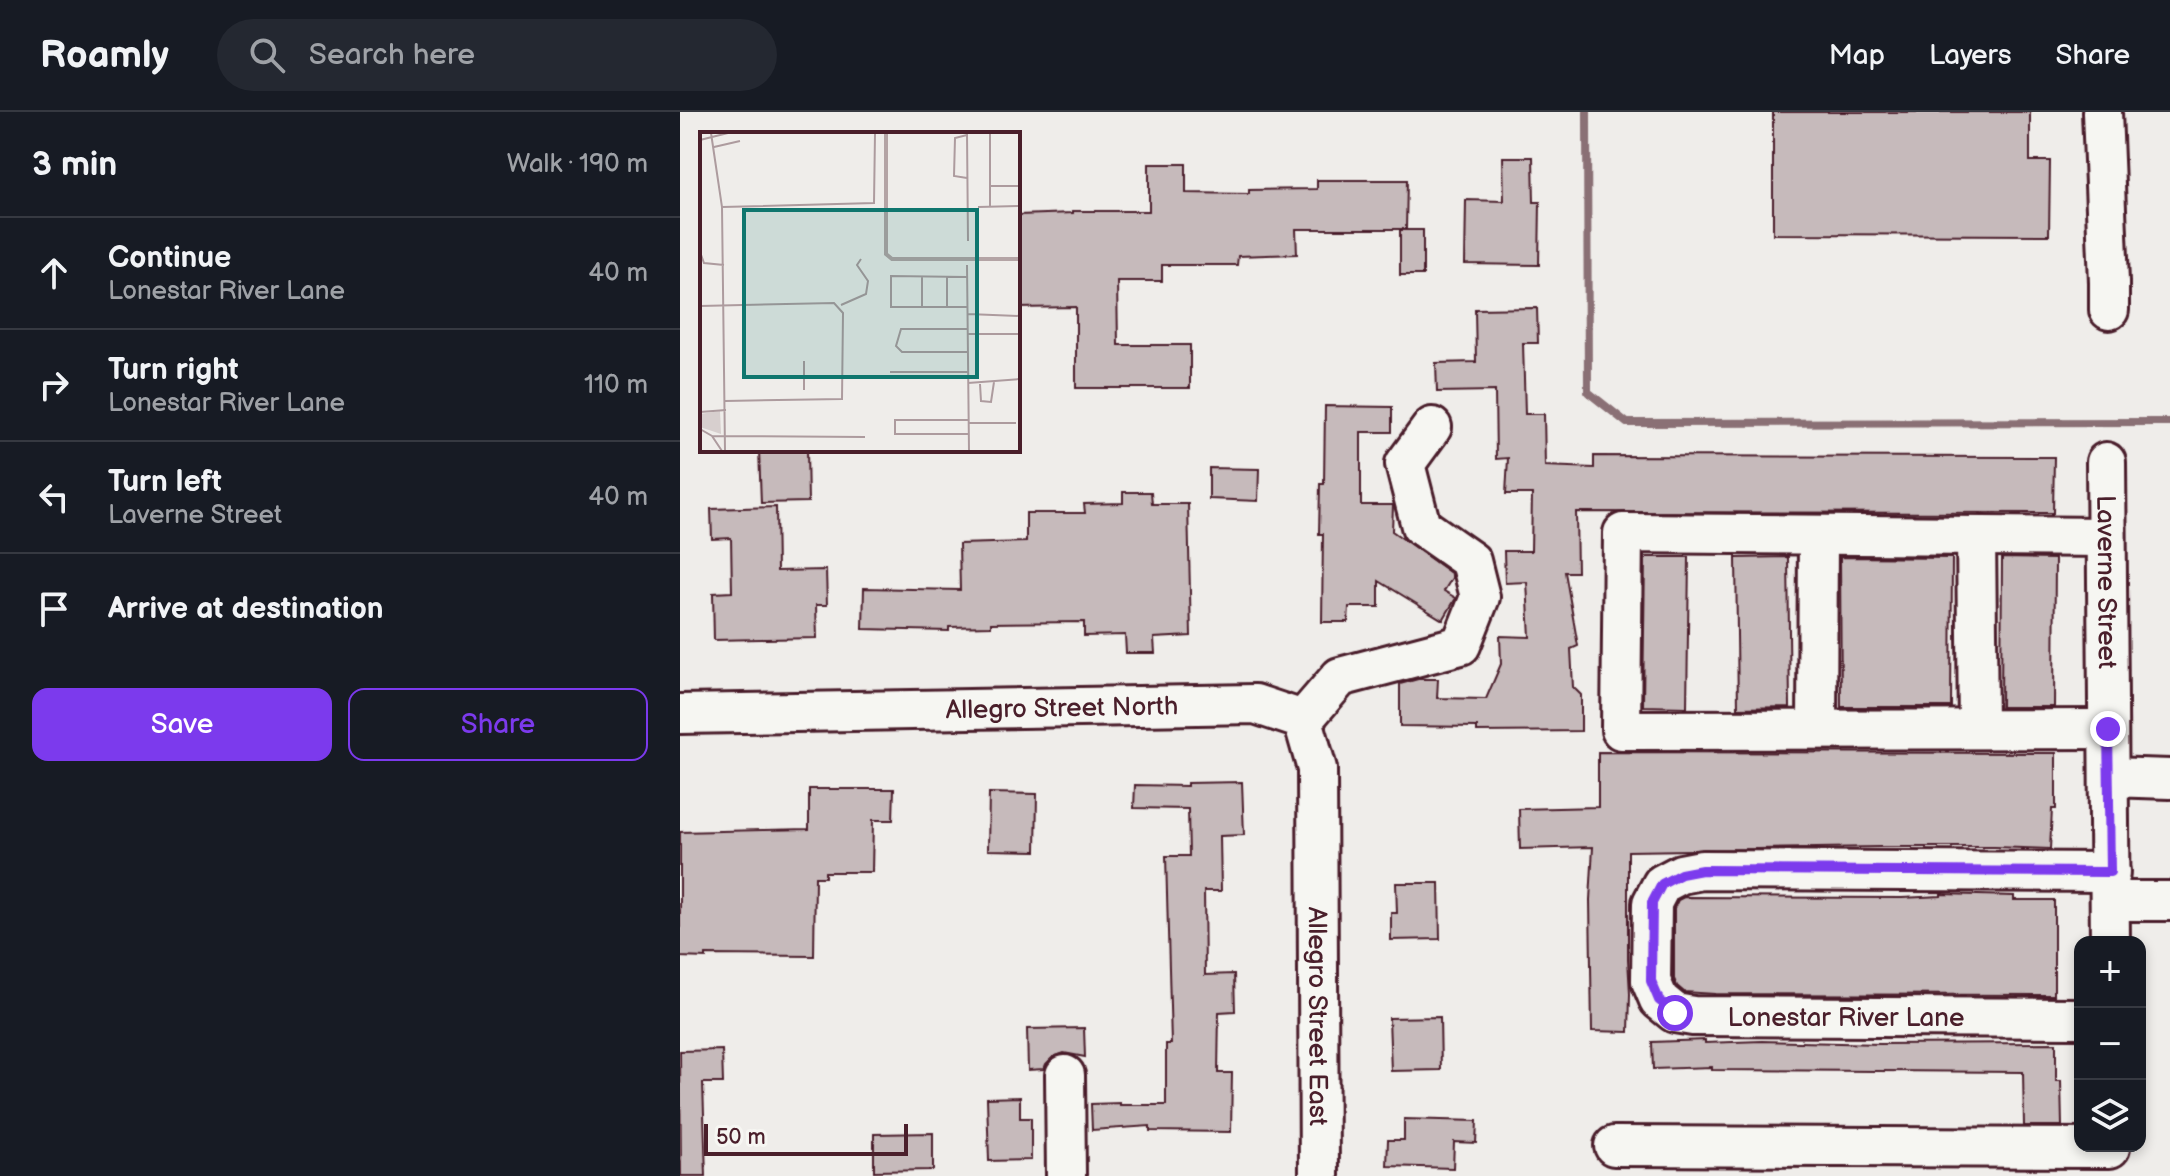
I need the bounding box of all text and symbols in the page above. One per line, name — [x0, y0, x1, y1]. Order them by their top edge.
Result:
search box — [217, 19, 777, 91]
text: Roamly — [40, 33, 169, 78]
icon: search — [245, 33, 289, 77]
text: Search here — [309, 37, 475, 73]
text: Map — [1829, 39, 1885, 72]
text: Layers — [1929, 39, 2012, 72]
text: Share — [2056, 39, 2130, 72]
inset map — [700, 132, 1020, 452]
text: 3 min — [32, 144, 117, 185]
text: Walk · 190 m — [507, 149, 648, 180]
text: Continue — [108, 240, 231, 276]
icon: ahead — [32, 251, 76, 295]
text: 40 m — [588, 258, 648, 289]
text: Lonestar River Lane — [108, 276, 345, 307]
text: Turn right — [108, 352, 239, 388]
icon: right — [32, 363, 76, 407]
text: 110 m — [584, 370, 648, 401]
text: Lonestar River Lane — [108, 388, 345, 419]
text: Turn left — [108, 464, 222, 500]
icon: left — [32, 475, 76, 519]
text: 40 m — [588, 482, 648, 513]
street label: Laverne Street — [2089, 495, 2122, 669]
text: Laverne Street — [108, 500, 282, 531]
icon: arrive — [32, 587, 76, 631]
text: Arrive at destination — [108, 591, 384, 627]
button: Save — [32, 688, 332, 761]
button: Share — [348, 688, 648, 761]
street label: Allegro Street North — [945, 691, 1179, 726]
route end — [2090, 711, 2126, 747]
street label: Allegro Street East — [1301, 907, 1333, 1126]
map controls — [2074, 936, 2146, 1152]
button: + — [2074, 936, 2146, 1008]
route start — [1657, 995, 1693, 1031]
street label: Lonestar River Lane — [1728, 1003, 1964, 1034]
button: − — [2074, 1008, 2146, 1080]
button: layers — [2074, 1080, 2146, 1152]
scale bar — [704, 1120, 908, 1156]
text: 50 m — [716, 1124, 766, 1151]

